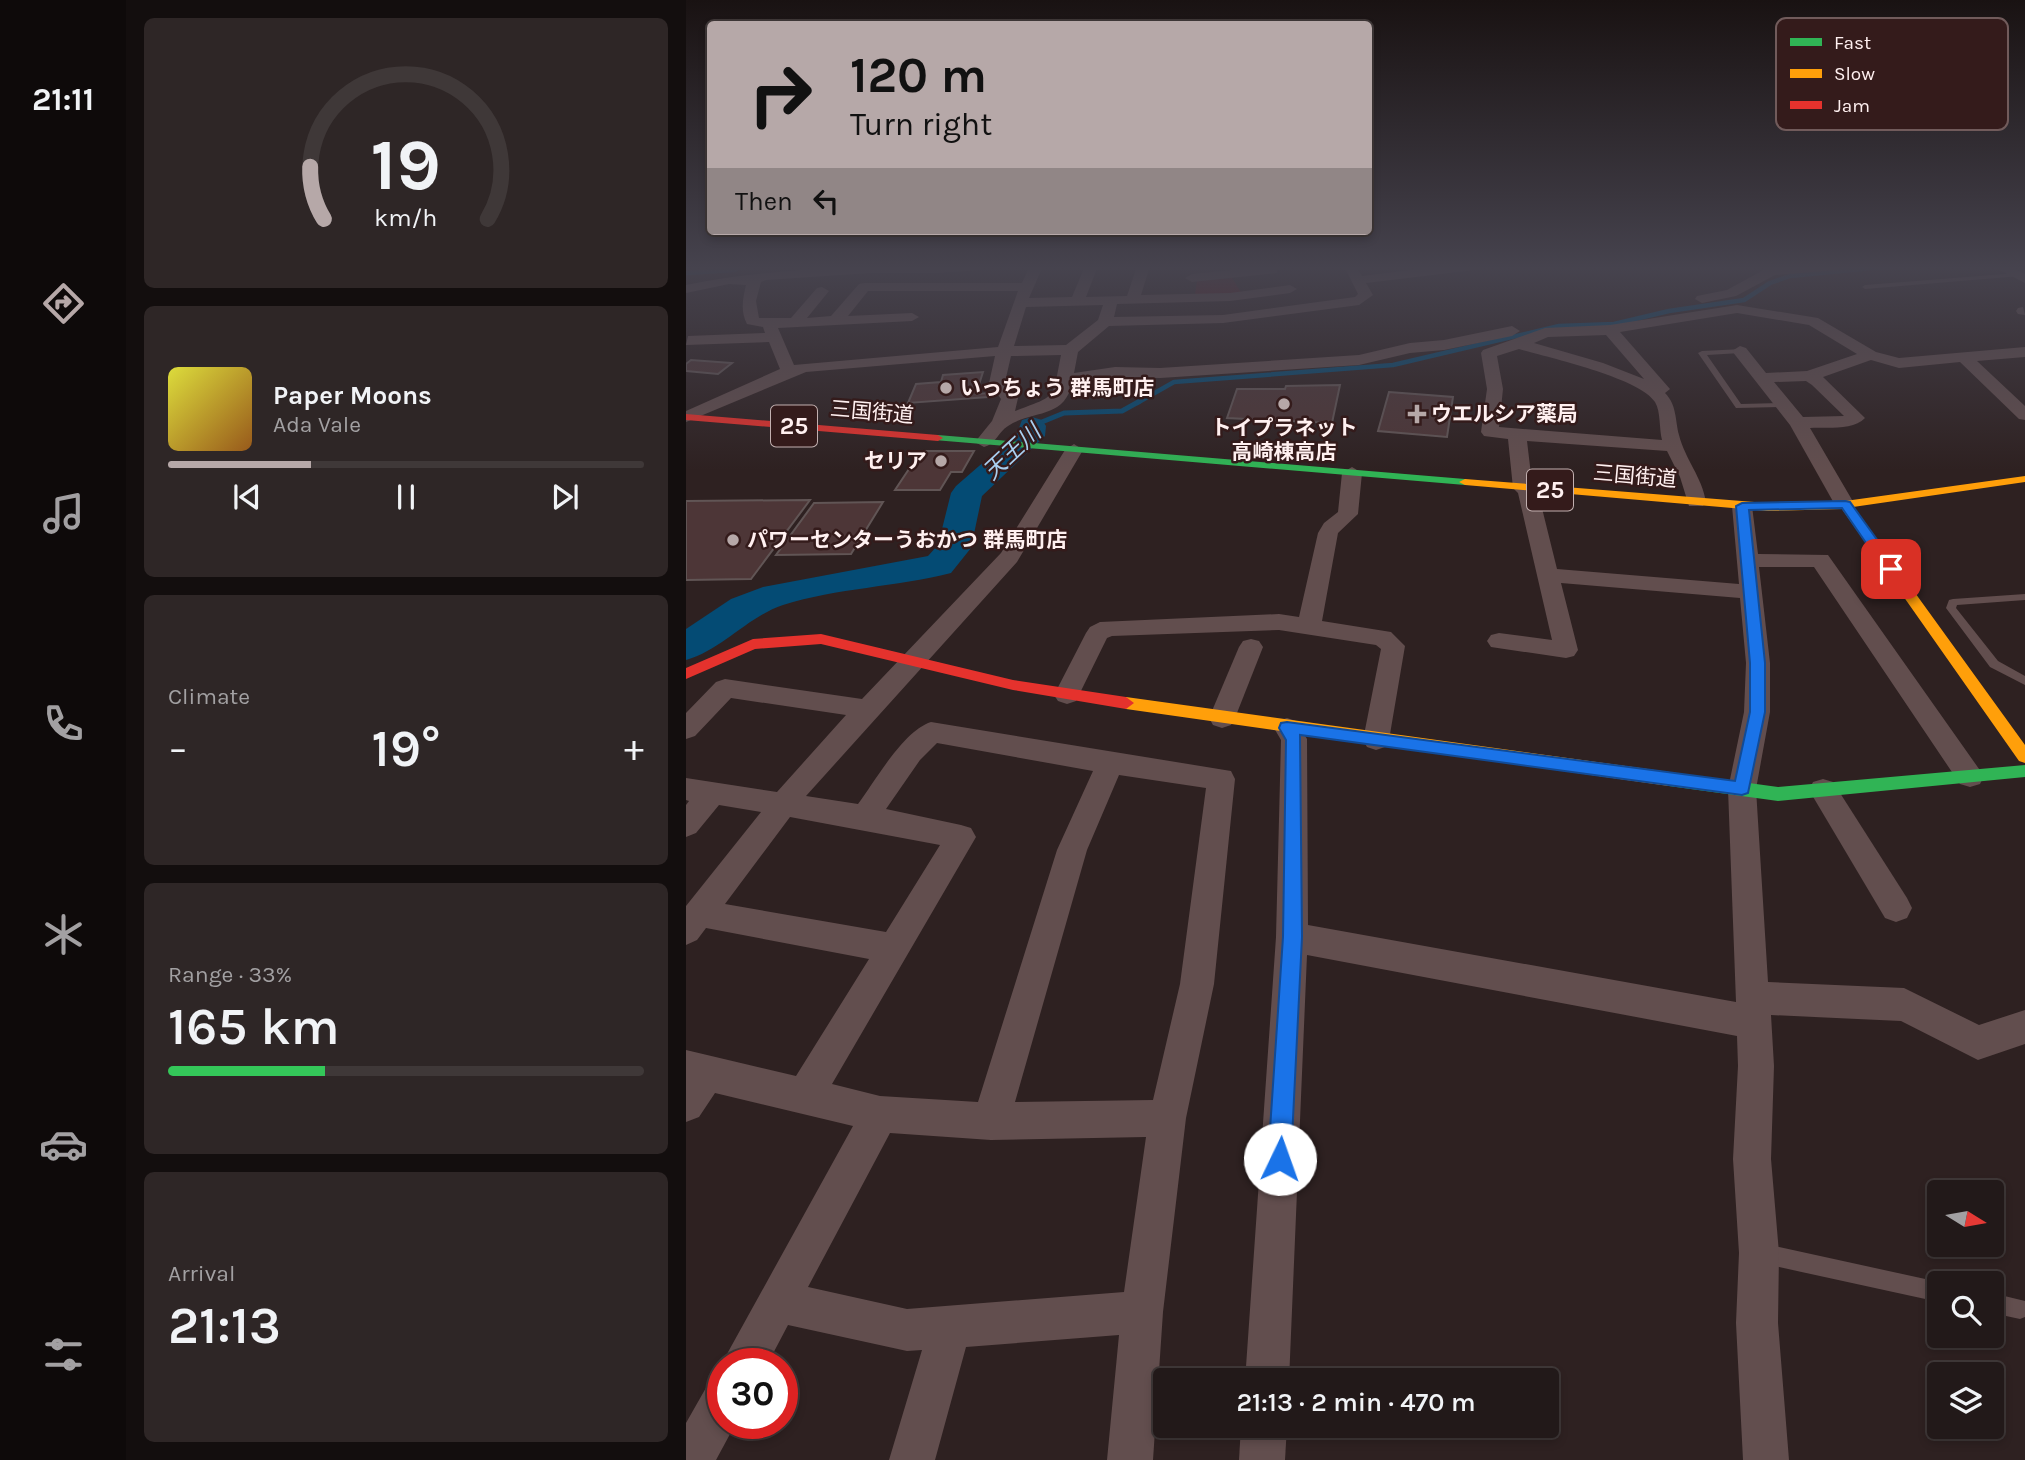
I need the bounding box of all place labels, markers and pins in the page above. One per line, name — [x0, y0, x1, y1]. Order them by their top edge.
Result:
place label: いっちょう 群馬町店 — [960, 376, 1154, 400]
marker: いっちょう 群馬町店 — [938, 380, 954, 396]
marker: トイプラネット 高崎棟高店 — [1276, 396, 1292, 412]
place label: ウエルシア薬局 — [1431, 402, 1578, 426]
marker: ウエルシア薬局 — [1409, 406, 1425, 422]
place label: トイプラネット 高崎棟高店 — [1211, 416, 1358, 464]
place label: セリア — [864, 449, 927, 473]
marker: セリア — [933, 453, 949, 469]
place label: パワーセンターうおかつ 群馬町店 — [747, 528, 1067, 552]
marker: パワーセンターうおかつ 群馬町店 — [725, 532, 741, 548]
pin — [1861, 539, 1921, 599]

